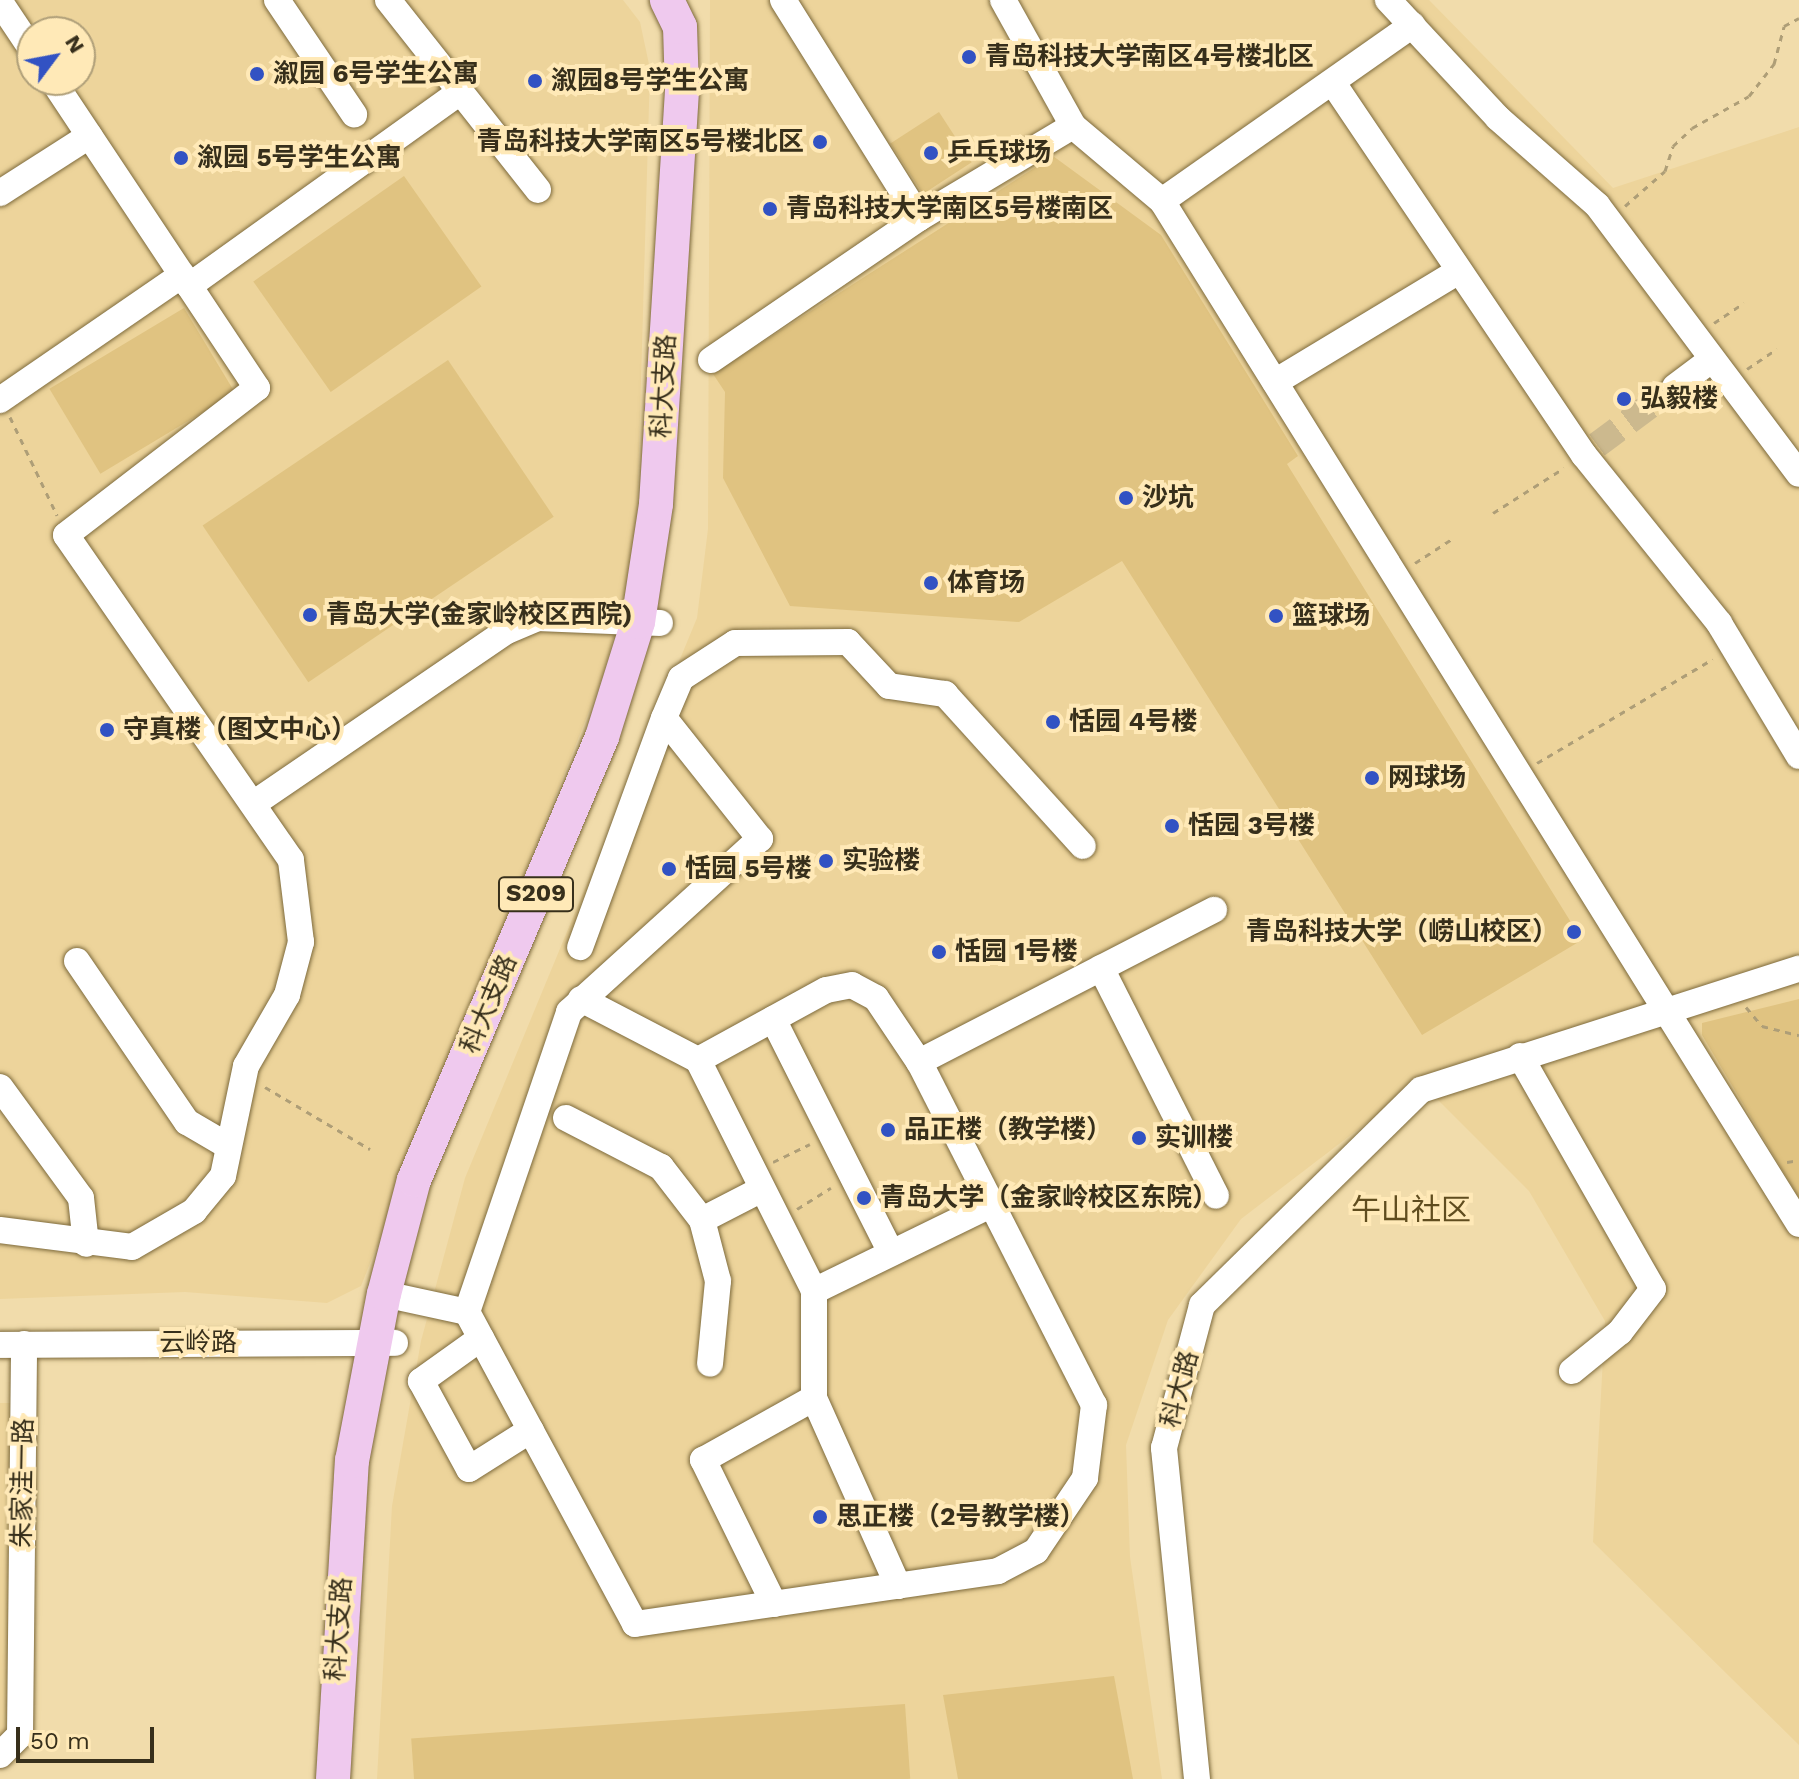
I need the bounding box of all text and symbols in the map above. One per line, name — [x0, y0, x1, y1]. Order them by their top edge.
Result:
north arrow — [16, 16, 96, 96]
text: N — [60, 31, 90, 58]
place label: 青岛科技大学南区4号楼北区 — [985, 41, 1314, 73]
marker: 青岛科技大学南区4号楼北区 — [960, 48, 978, 66]
place label: 溆园 6号学生公寓 — [273, 58, 478, 90]
marker: 溆园 6号学生公寓 — [248, 65, 266, 83]
place label: 溆园8号学生公寓 — [551, 65, 749, 97]
marker: 溆园8号学生公寓 — [526, 72, 544, 90]
place label: 青岛科技大学南区5号楼北区 — [477, 126, 804, 158]
marker: 青岛科技大学南区5号楼北区 — [811, 133, 829, 151]
place label: 乒乓球场 — [947, 137, 1051, 169]
place label: 溆园 5号学生公寓 — [197, 142, 402, 174]
marker: 乒乓球场 — [922, 144, 940, 162]
marker: 溆园 5号学生公寓 — [172, 149, 190, 167]
place label: 青岛科技大学南区5号楼南区 — [786, 193, 1113, 225]
marker: 青岛科技大学南区5号楼南区 — [761, 200, 779, 218]
street label: 科大支路 — [646, 333, 682, 439]
place label: 弘毅楼 — [1640, 383, 1718, 415]
marker: 弘毅楼 — [1615, 390, 1633, 408]
place label: 沙坑 — [1142, 482, 1194, 514]
marker: 沙坑 — [1117, 489, 1135, 507]
place label: 体育场 — [947, 567, 1025, 599]
marker: 体育场 — [922, 574, 940, 592]
place label: 青岛大学(金家岭校区西院) — [326, 599, 632, 631]
place label: 篮球场 — [1292, 600, 1370, 632]
marker: 青岛大学(金家岭校区西院) — [301, 606, 319, 624]
marker: 篮球场 — [1267, 607, 1285, 625]
place label: 恬园 4号楼 — [1069, 706, 1197, 738]
marker: 恬园 4号楼 — [1044, 713, 1062, 731]
place label: 守真楼（图文中心） — [123, 714, 357, 746]
marker: 守真楼（图文中心） — [98, 721, 116, 739]
place label: 网球场 — [1388, 762, 1466, 794]
marker: 网球场 — [1363, 769, 1381, 787]
place label: 恬园 3号楼 — [1188, 810, 1315, 842]
marker: 恬园 3号楼 — [1163, 817, 1181, 835]
place label: 实验楼 — [842, 845, 920, 877]
marker: 实验楼 — [817, 852, 835, 870]
place label: 恬园 5号楼 — [685, 853, 812, 885]
marker: 恬园 5号楼 — [660, 860, 678, 878]
road number: S209 — [496, 874, 576, 914]
place label: 青岛科技大学（崂山校区） — [1246, 916, 1558, 948]
marker: 青岛科技大学（崂山校区） — [1565, 923, 1583, 941]
place label: 恬园 1号楼 — [955, 936, 1078, 968]
marker: 恬园 1号楼 — [930, 943, 948, 961]
street label: 科大支路 — [454, 950, 524, 1058]
place label: 品正楼（教学楼） — [904, 1114, 1112, 1146]
marker: 品正楼（教学楼） — [879, 1121, 897, 1139]
place label: 实训楼 — [1155, 1122, 1233, 1154]
marker: 实训楼 — [1130, 1129, 1148, 1147]
place label: 青岛大学（金家岭校区东院） — [880, 1182, 1218, 1214]
marker: 青岛大学（金家岭校区东院） — [855, 1189, 873, 1207]
district label: 午山社区 — [1351, 1192, 1471, 1228]
street label: 云岭路 — [159, 1327, 237, 1359]
street label: 科大路 — [1155, 1347, 1205, 1431]
street label: 朱家洼一路 — [6, 1418, 40, 1548]
place label: 思正楼（2号教学楼） — [836, 1501, 1085, 1533]
marker: 思正楼（2号教学楼） — [811, 1508, 829, 1526]
street label: 科大支路 — [320, 1576, 358, 1682]
scale bar — [20, 1711, 158, 1761]
text: 50 m — [30, 1727, 90, 1755]

